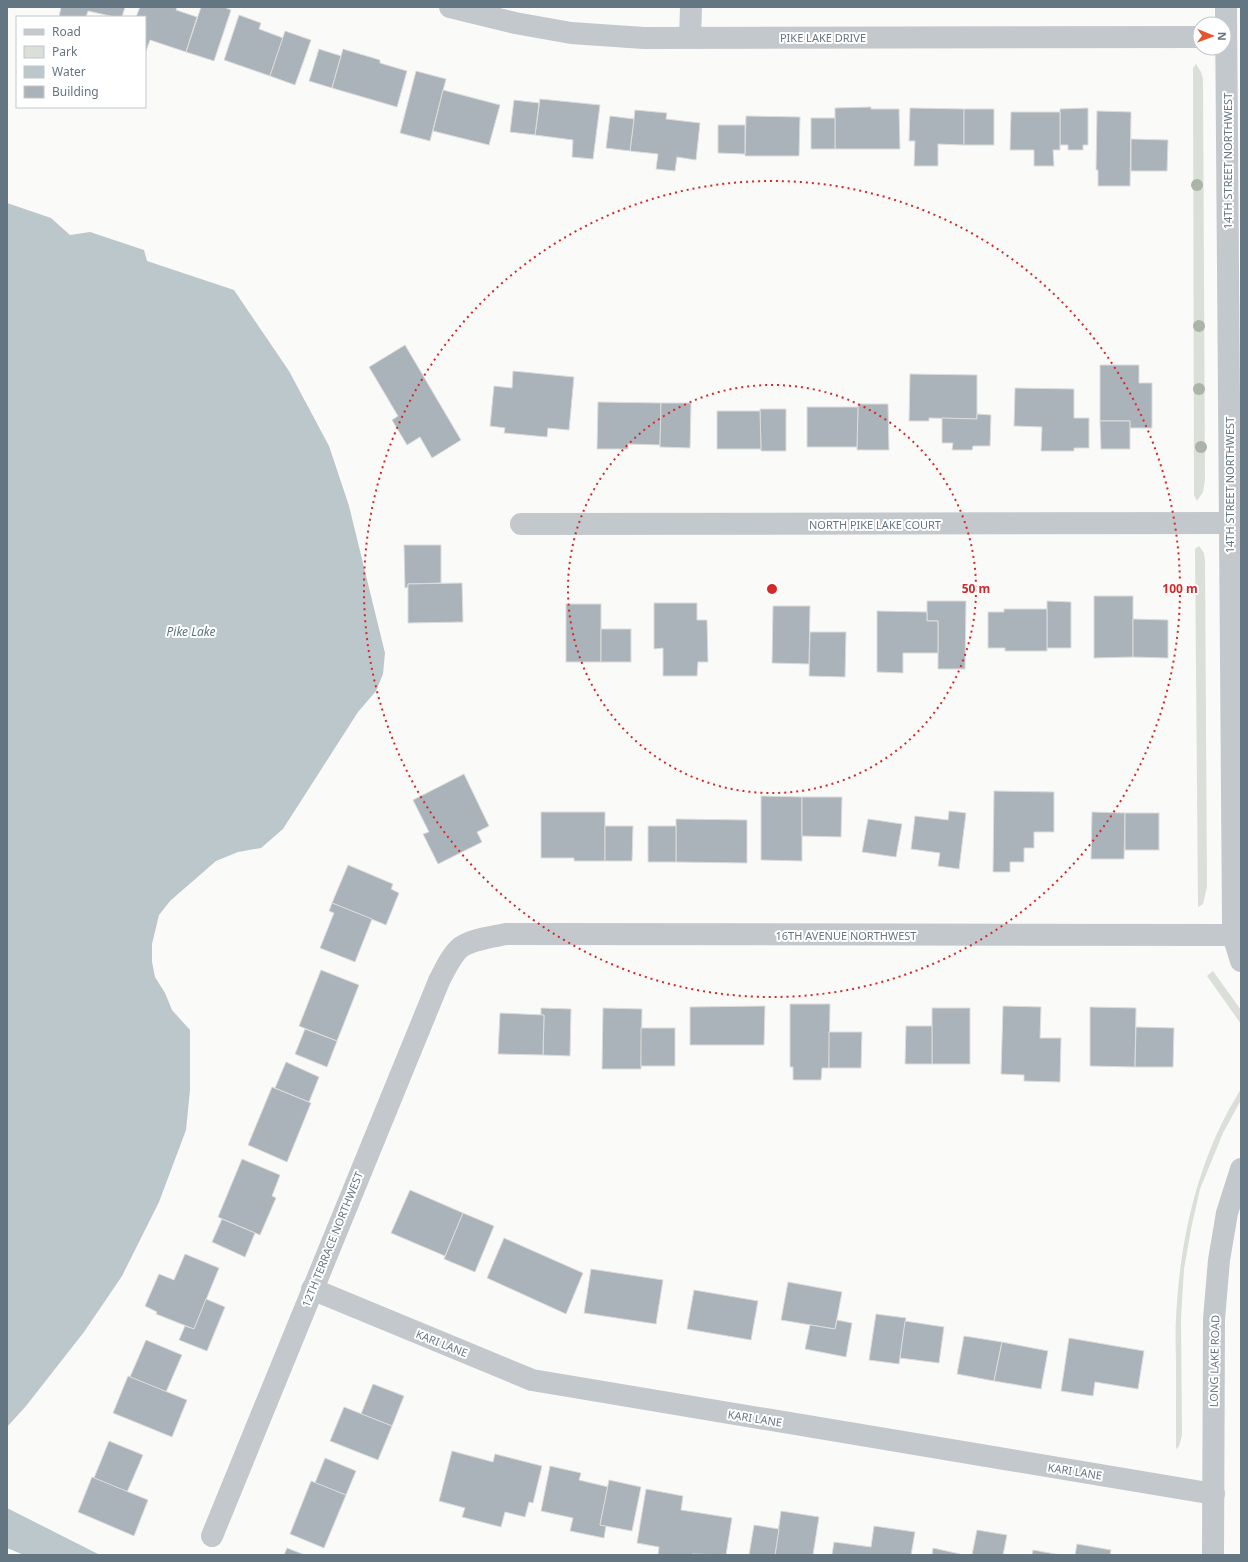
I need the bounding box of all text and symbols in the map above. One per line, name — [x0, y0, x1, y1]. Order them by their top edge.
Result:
legend — [16, 16, 146, 108]
north arrow — [1192, 16, 1232, 56]
text: Road — [52, 23, 81, 40]
street label: PIKE LAKE DRIVE — [780, 30, 866, 45]
text: N — [1215, 32, 1230, 41]
text: Park — [52, 43, 78, 60]
text: Water — [52, 63, 86, 80]
text: Building — [52, 83, 99, 100]
street label: 14TH STREET NORTHWEST — [1220, 93, 1235, 229]
street label: 14TH STREET NORTHWEST — [1222, 417, 1237, 553]
street label: NORTH PIKE LAKE COURT — [809, 517, 941, 532]
text: 50 m — [962, 580, 990, 597]
text: 100 m — [1162, 580, 1198, 597]
centre of rings — [765, 582, 779, 596]
water label: Pike Lake — [167, 623, 215, 640]
street label: 16TH AVENUE NORTHWEST — [776, 928, 916, 943]
street label: 12TH TERRACE NORTHWEST — [298, 1169, 366, 1309]
street label: LONG LAKE ROAD — [1206, 1315, 1222, 1407]
street label: KARI LANE — [414, 1326, 470, 1360]
street label: KARI LANE — [727, 1406, 783, 1430]
street label: KARI LANE — [1047, 1459, 1103, 1483]

